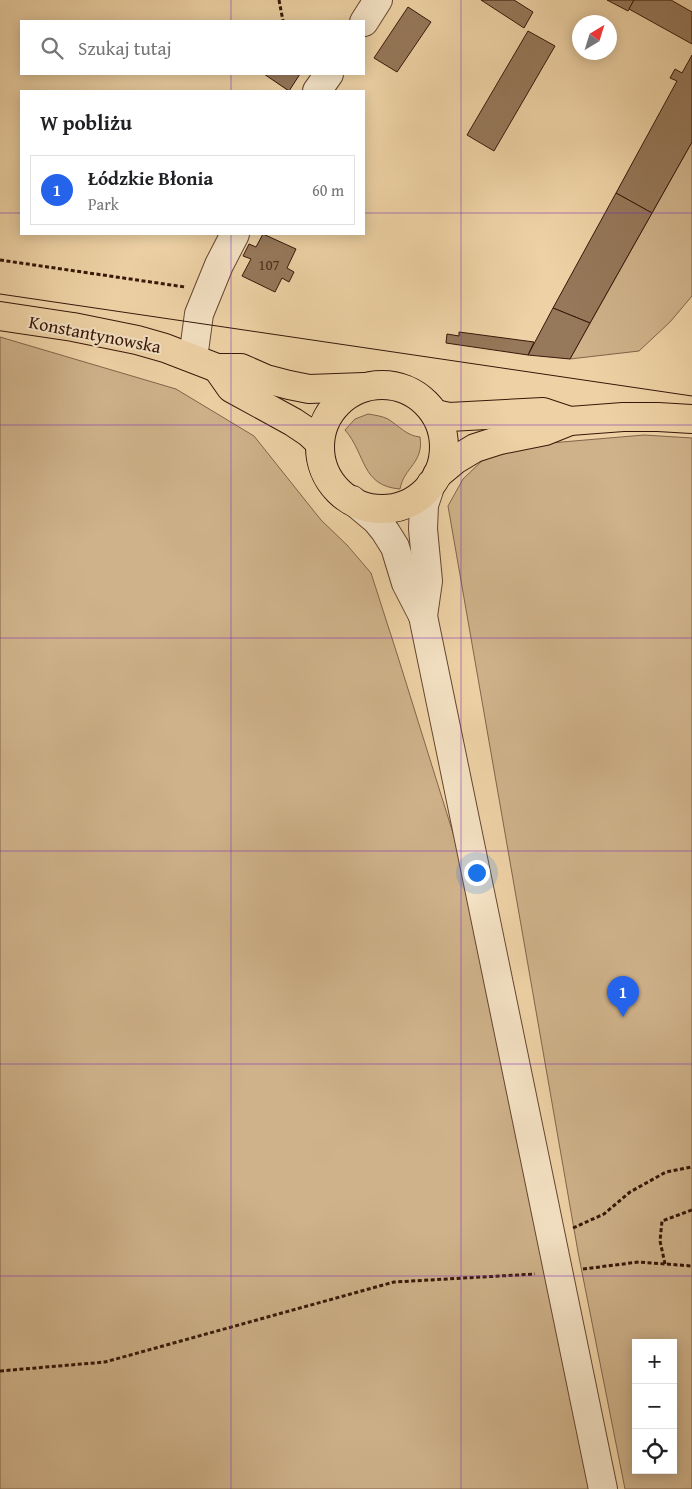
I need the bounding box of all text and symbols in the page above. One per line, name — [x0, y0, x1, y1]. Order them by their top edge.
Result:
north arrow — [572, 15, 617, 60]
search box — [20, 20, 365, 75]
icon: search — [38, 34, 66, 62]
text: Szukaj tutaj — [78, 34, 172, 62]
text: W pobliżu — [40, 107, 132, 138]
text: Łódzkie Błonia — [88, 164, 213, 192]
text: 1 — [53, 178, 61, 202]
text: 60 m — [312, 178, 344, 202]
text: Park — [88, 192, 119, 216]
house number: 107 — [258, 254, 280, 275]
street label: Konstantynowska — [27, 308, 164, 360]
your location — [464, 860, 490, 886]
pin: 1 — [607, 976, 639, 1017]
map controls — [632, 1339, 677, 1474]
button: + — [632, 1339, 677, 1384]
button: − — [632, 1384, 677, 1429]
button: locate — [632, 1429, 677, 1474]

